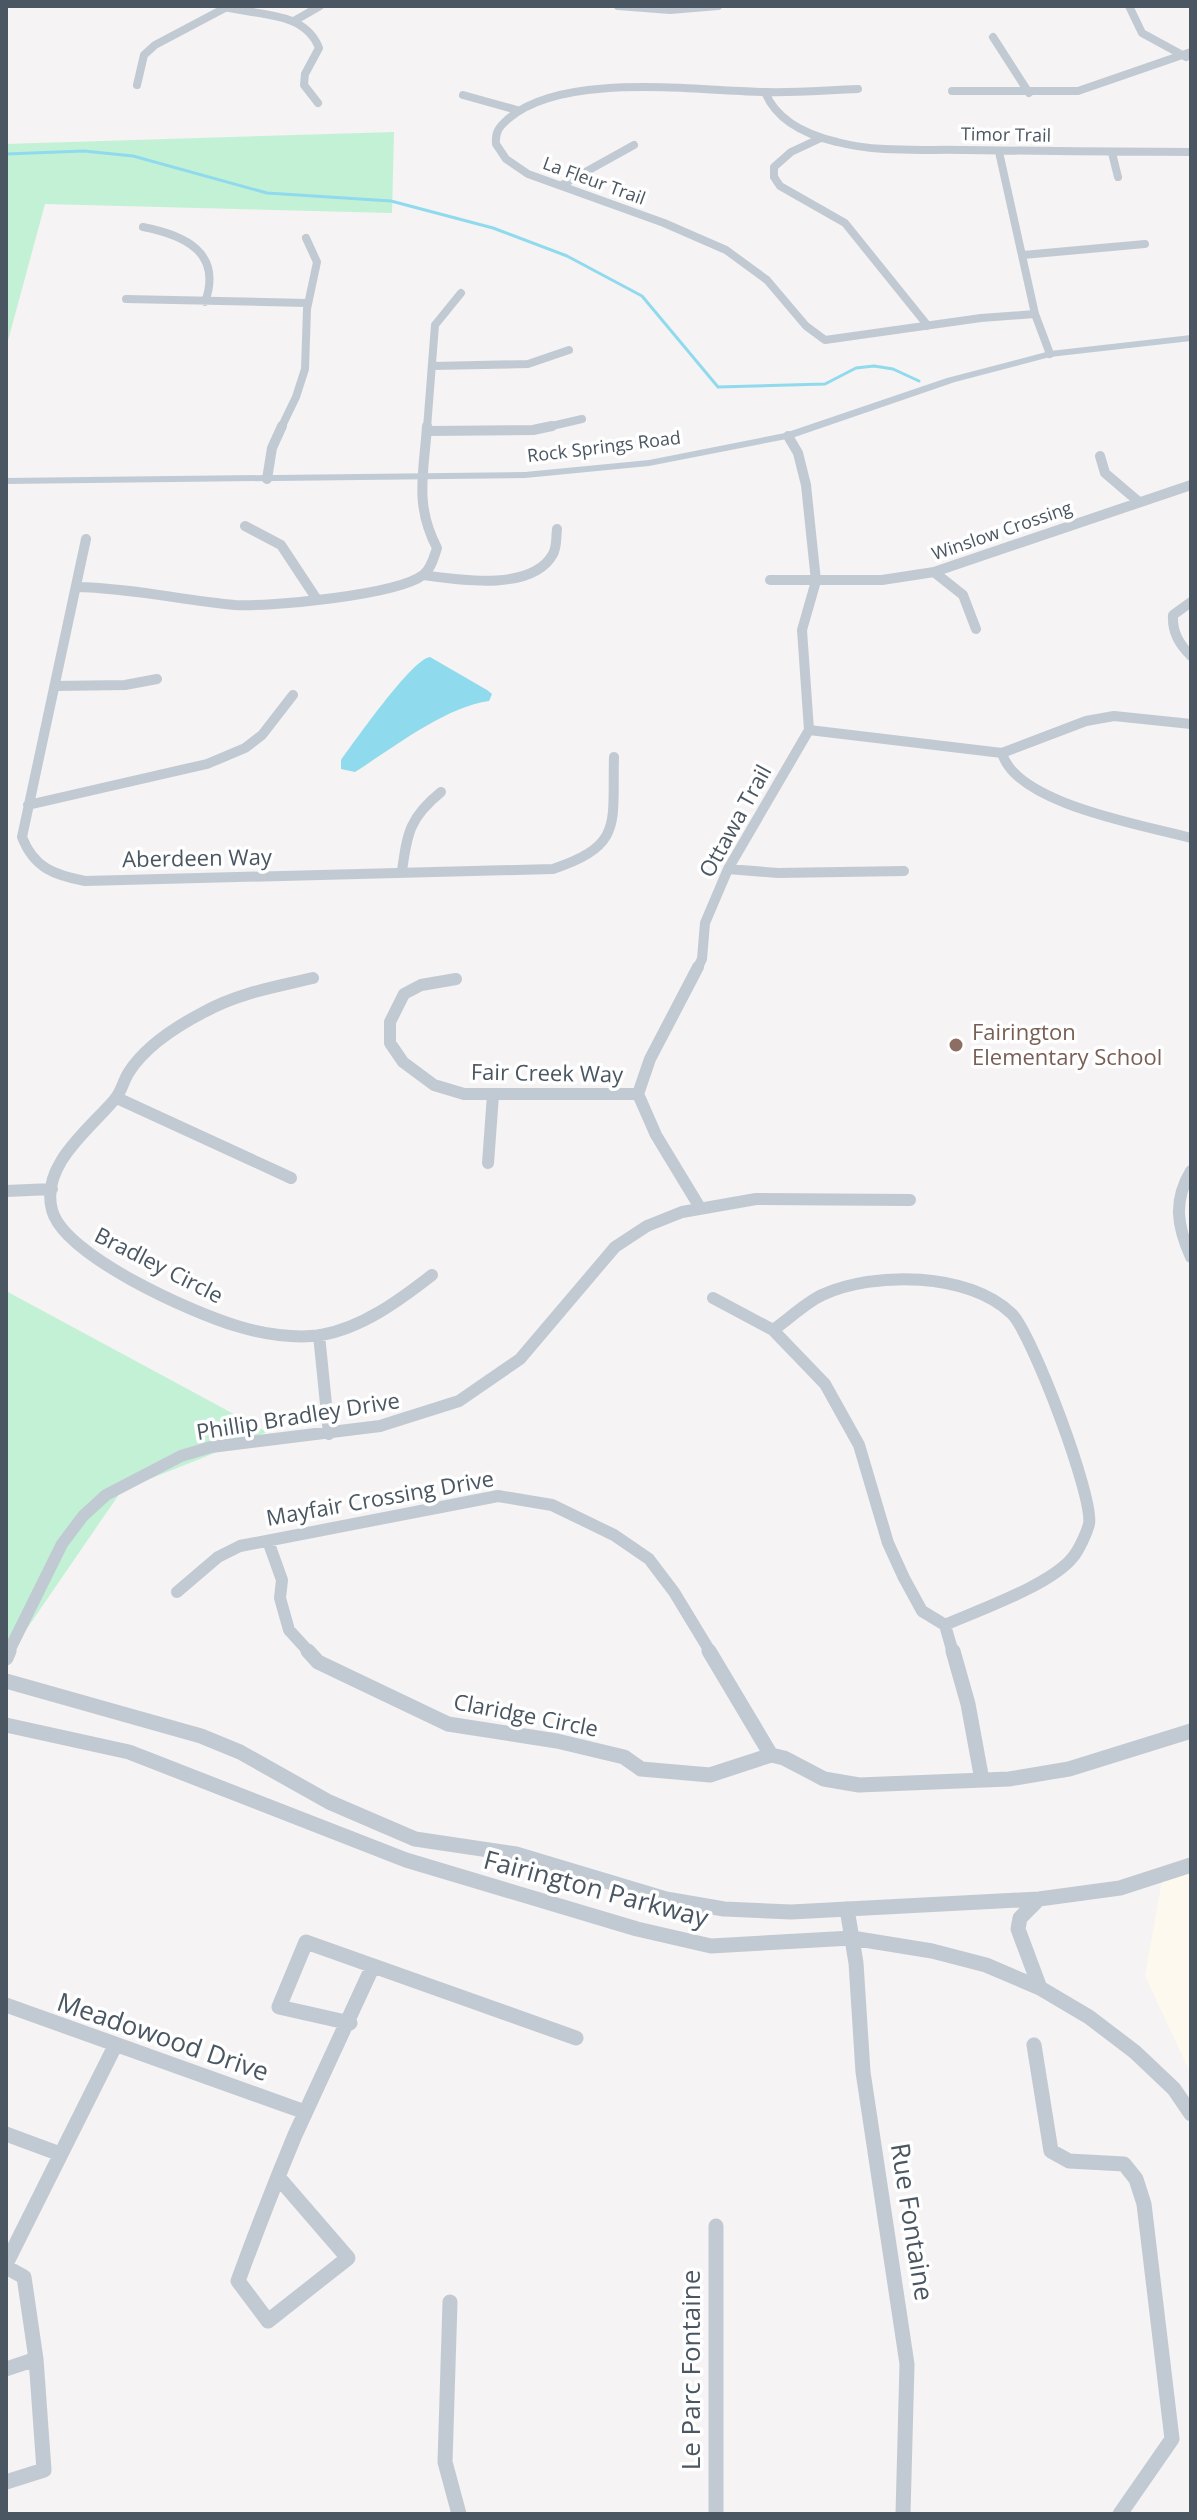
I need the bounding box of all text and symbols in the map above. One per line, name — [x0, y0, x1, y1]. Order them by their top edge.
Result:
street label: Timor Trail — [961, 121, 1051, 147]
street label: La Fleur Trail — [540, 150, 649, 210]
street label: Rock Springs Road — [526, 425, 682, 467]
street label: Winslow Crossing — [928, 495, 1075, 565]
street label: Ottawa Trail — [691, 759, 777, 882]
street label: Aberdeen Way — [122, 841, 273, 873]
place label: Fairington Elementary School — [972, 1016, 1162, 1071]
marker: Fairington Elementary School — [947, 1036, 965, 1054]
street label: Fair Creek Way — [471, 1056, 624, 1088]
street label: Bradley Circle — [90, 1219, 229, 1309]
street label: Phillip Bradley Drive — [194, 1384, 402, 1446]
street label: Mayfair Crossing Drive — [264, 1462, 496, 1532]
street label: Claridge Circle — [451, 1685, 601, 1743]
street label: Fairington Parkway — [480, 1841, 714, 1936]
street label: Meadowood Drive — [53, 1983, 274, 2089]
street label: Rue Fontaine — [883, 2140, 943, 2303]
street label: Le Parc Fontaine — [672, 2270, 708, 2470]

